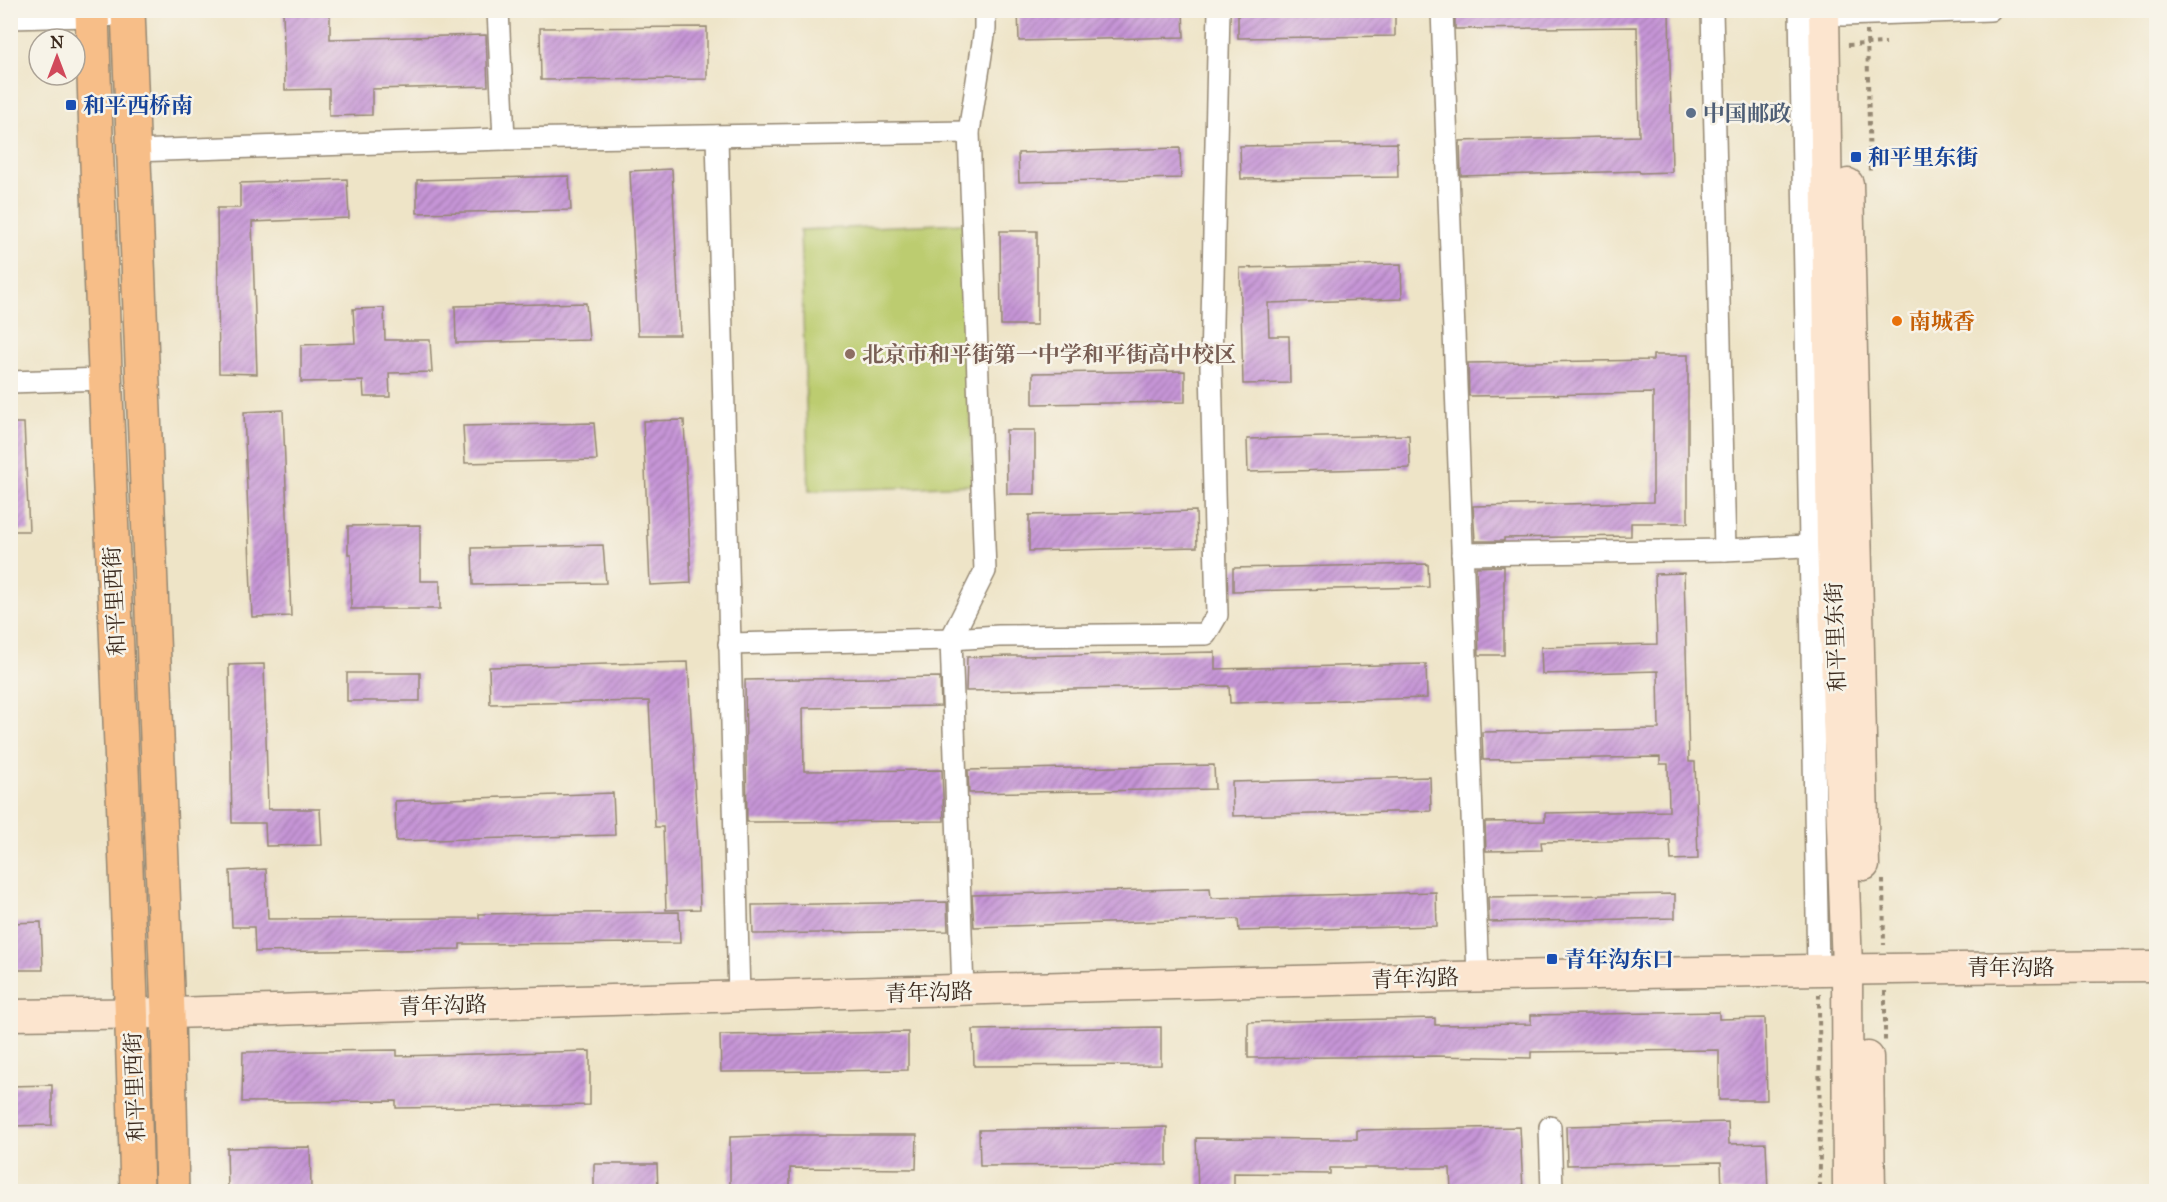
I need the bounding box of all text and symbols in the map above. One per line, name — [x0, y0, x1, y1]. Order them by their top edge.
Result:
north arrow — [27, 27, 87, 87]
text: N — [50, 33, 64, 52]
place label: 和平西桥南 — [83, 92, 193, 119]
marker: 和平西桥南 — [64, 98, 78, 112]
place label: 中国邮政 — [1703, 100, 1791, 127]
marker: 中国邮政 — [1684, 106, 1698, 120]
place label: 和平里东街 — [1868, 144, 1978, 171]
marker: 和平里东街 — [1849, 150, 1863, 164]
place label: 南城香 — [1909, 308, 1975, 335]
marker: 南城香 — [1890, 314, 1904, 328]
place label: 北京市和平街第一中学和平街高中校区 — [862, 341, 1236, 368]
marker: 北京市和平街第一中学和平街高中校区 — [843, 347, 857, 361]
street label: 和平里西街 — [98, 545, 131, 657]
street label: 和平里东街 — [1820, 582, 1851, 692]
place label: 青年沟东口 — [1564, 946, 1674, 973]
marker: 青年沟东口 — [1545, 952, 1559, 966]
street label: 青年沟路 — [1967, 954, 2055, 981]
street label: 青年沟路 — [1371, 963, 1459, 994]
street label: 青年沟路 — [885, 977, 973, 1008]
street label: 青年沟路 — [399, 990, 487, 1021]
street label: 和平里西街 — [119, 1032, 150, 1142]

